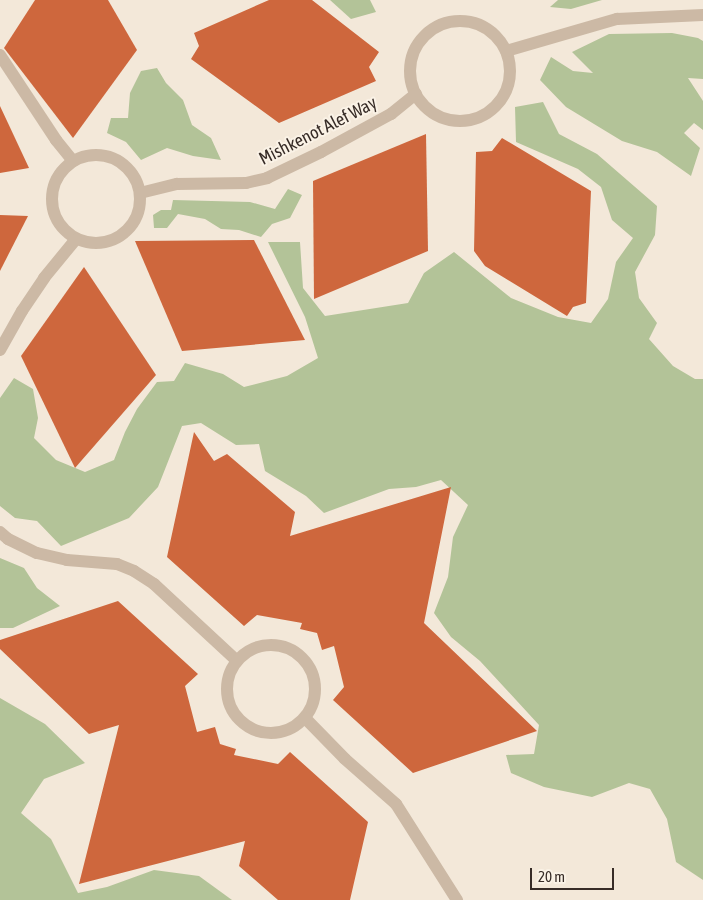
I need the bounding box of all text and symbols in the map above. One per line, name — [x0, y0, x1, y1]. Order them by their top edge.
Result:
street label: Mishkenot Alef Way — [256, 92, 380, 170]
scale bar — [533, 858, 617, 890]
text: 20 m — [538, 868, 565, 885]

